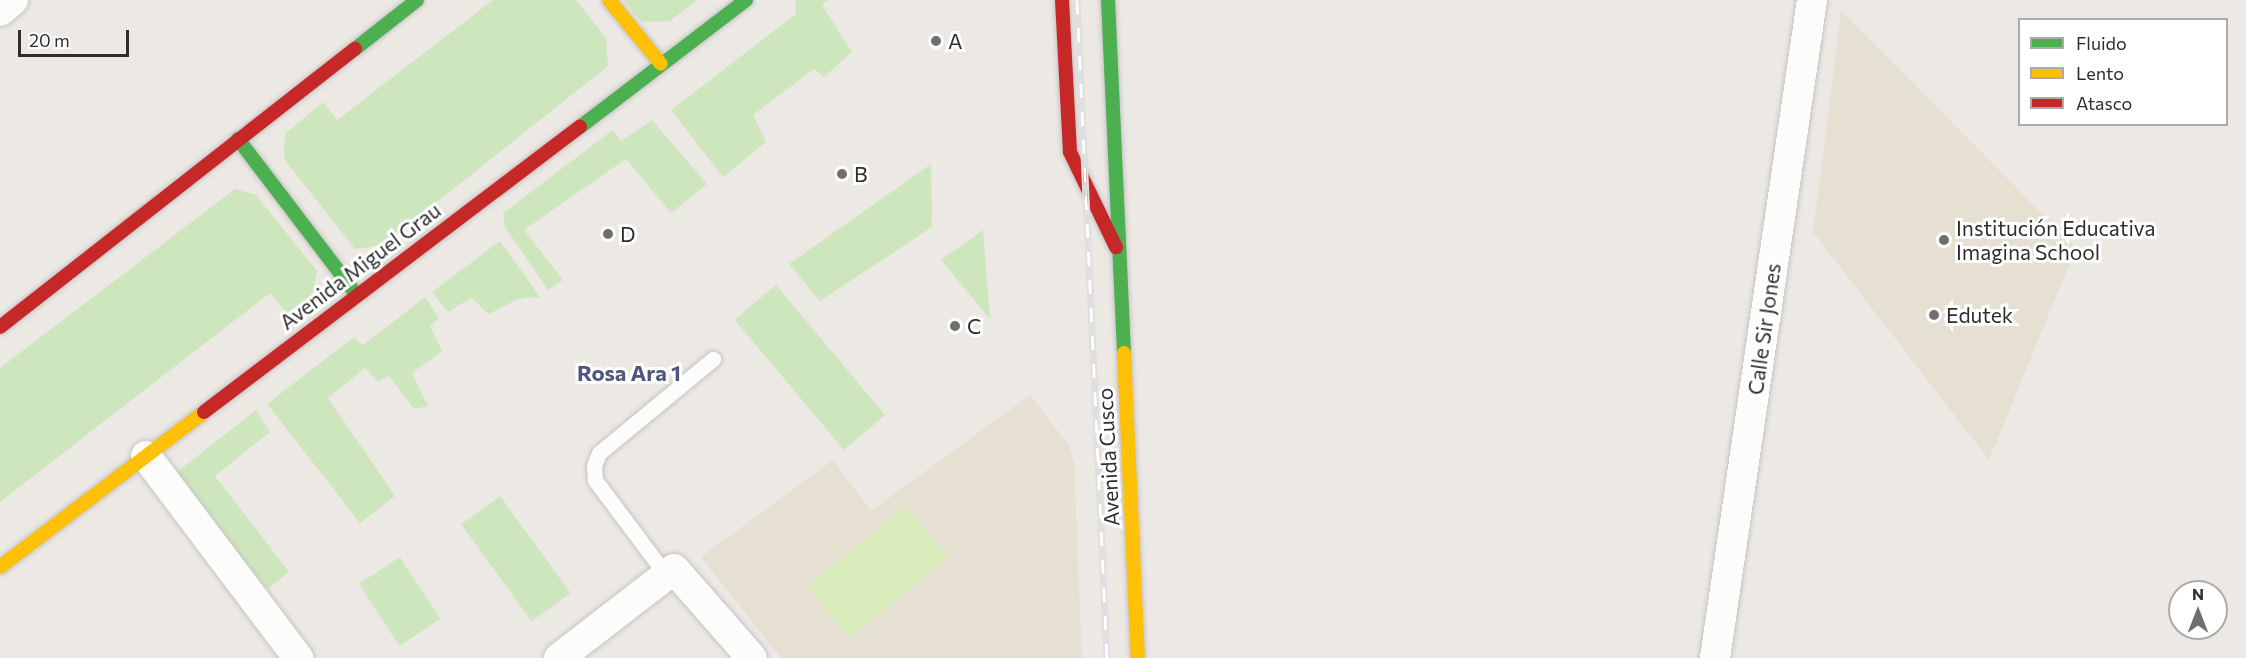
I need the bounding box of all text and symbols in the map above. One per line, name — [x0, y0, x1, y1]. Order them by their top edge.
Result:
scale bar — [21, 18, 132, 56]
legend — [2018, 18, 2228, 126]
place label: A — [948, 28, 962, 54]
text: 20 m — [29, 29, 70, 51]
text: Fluido — [2076, 32, 2127, 54]
marker: A — [929, 34, 943, 48]
text: Lento — [2076, 62, 2124, 84]
text: Atasco — [2076, 92, 2132, 114]
place label: B — [854, 161, 868, 187]
marker: B — [835, 167, 849, 181]
street label: Avenida Miguel Grau — [275, 197, 445, 335]
place label: Institución Educativa Imagina School — [1956, 215, 2155, 265]
place label: D — [620, 221, 635, 247]
marker: D — [601, 227, 615, 241]
marker: Institución Educativa Imagina School — [1937, 233, 1951, 247]
street label: Calle Sir Jones — [1742, 262, 1786, 396]
place label: Edutek — [1946, 302, 2013, 328]
marker: Edutek — [1927, 308, 1941, 322]
place label: C — [967, 313, 981, 339]
marker: C — [948, 319, 962, 333]
district label: Rosa Ara 1 — [577, 360, 681, 386]
street label: Avenida Cusco — [1092, 387, 1124, 527]
north arrow — [2168, 580, 2228, 640]
text: N — [2192, 584, 2204, 603]

